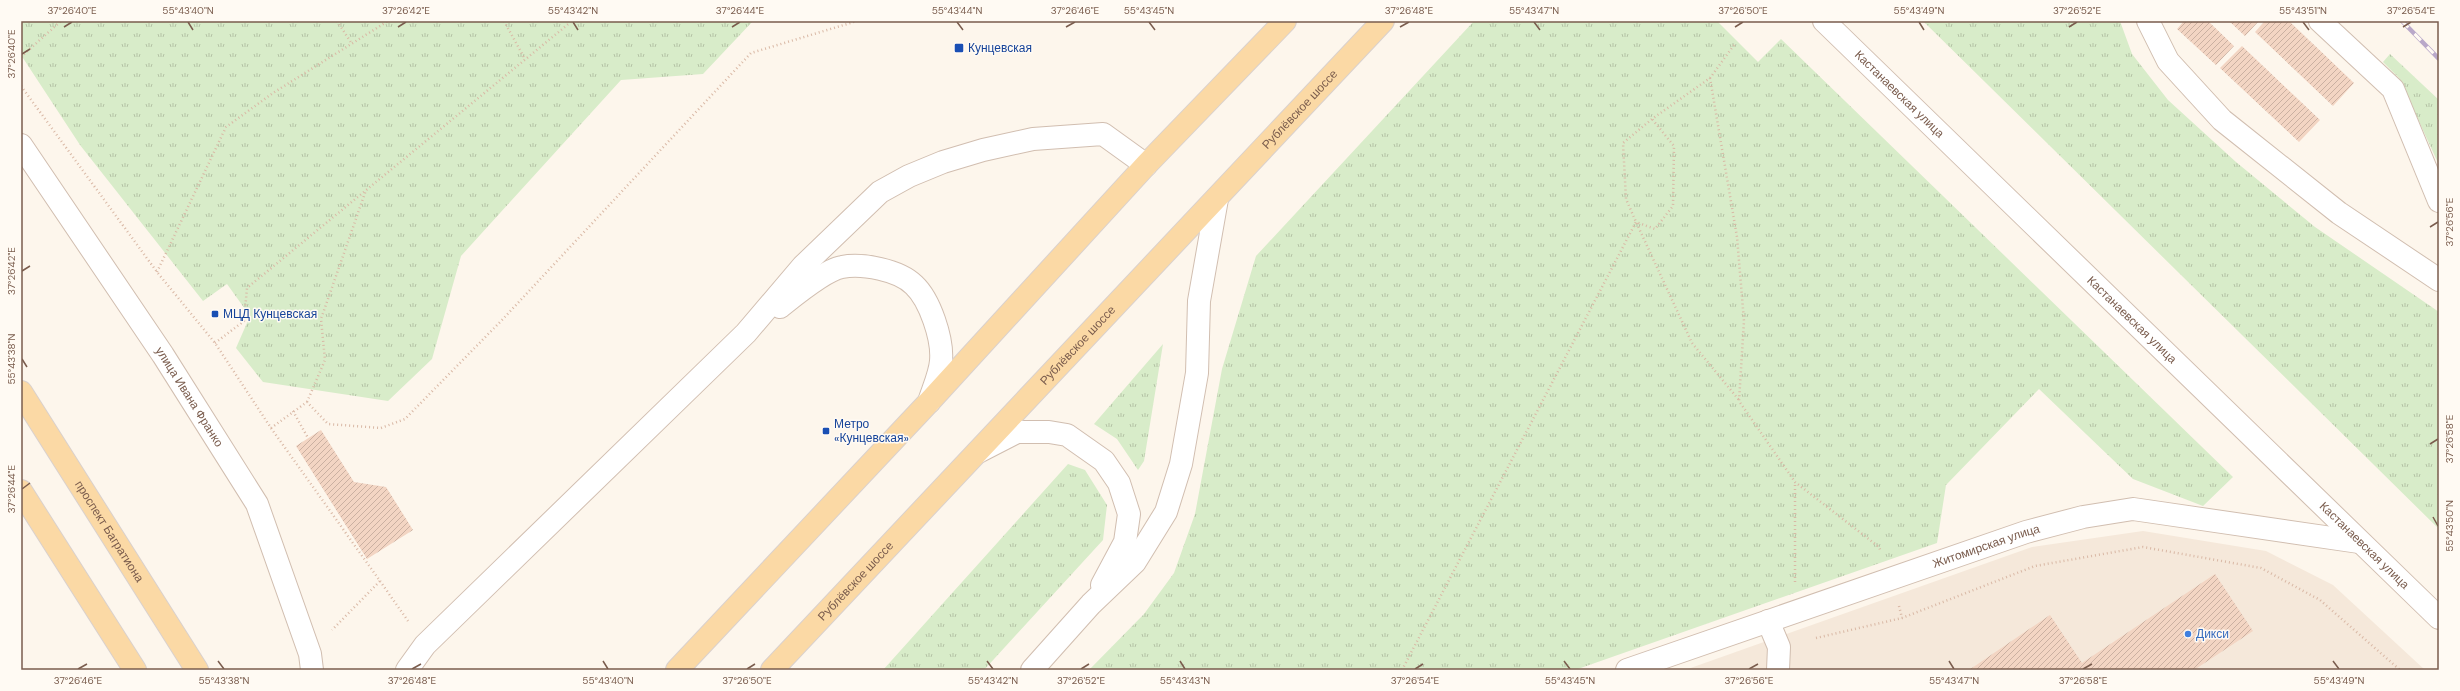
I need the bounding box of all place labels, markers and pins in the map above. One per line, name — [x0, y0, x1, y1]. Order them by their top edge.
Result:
place label: Кунцевская — [968, 40, 1032, 56]
marker: Кунцевская — [953, 42, 965, 54]
place label: МЦД Кунцевская — [223, 306, 317, 322]
marker: МЦД Кунцевская — [210, 309, 220, 319]
place label: Метро «Кунцевская» — [834, 416, 909, 446]
marker: Метро «Кунцевская» — [821, 426, 831, 436]
place label: Дикси — [2196, 626, 2229, 642]
marker: Дикси — [2183, 629, 2193, 639]

